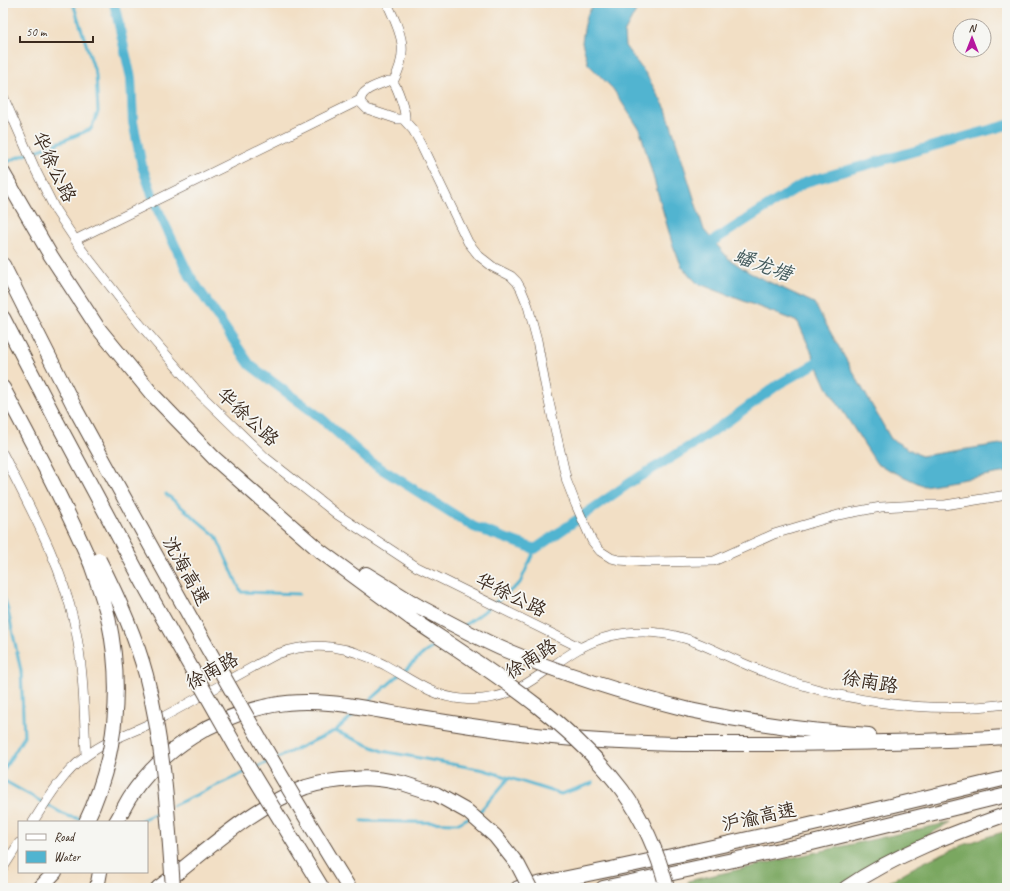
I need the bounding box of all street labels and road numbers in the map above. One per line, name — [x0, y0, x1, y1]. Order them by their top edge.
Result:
street label: 华徐公路 — [27, 128, 81, 206]
street label: 华徐公路 — [212, 382, 284, 452]
street label: 沈海高速 — [157, 532, 215, 610]
street label: 华徐公路 — [472, 568, 550, 622]
street label: 徐南路 — [500, 634, 562, 684]
street label: 徐南路 — [181, 647, 243, 695]
street label: 徐南路 — [840, 665, 900, 699]
street label: 沪渝高速 — [719, 797, 799, 837]

